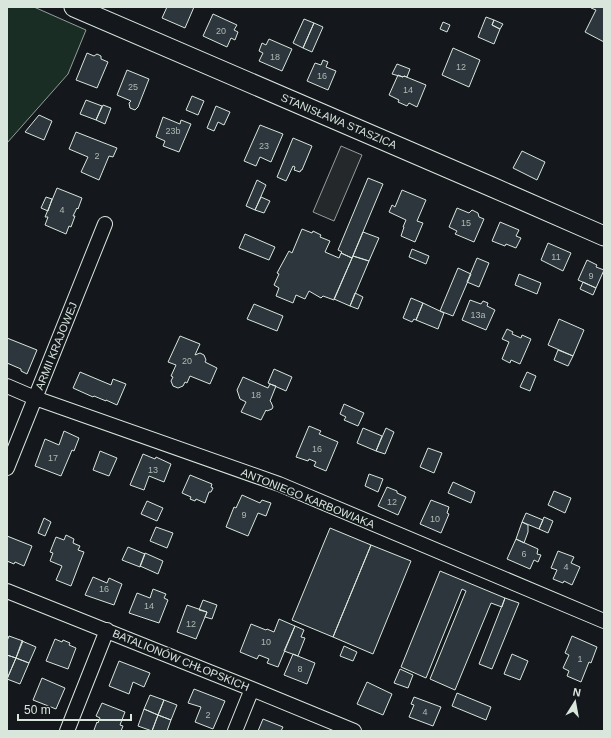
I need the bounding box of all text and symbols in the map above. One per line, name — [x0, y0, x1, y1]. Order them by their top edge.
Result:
house number: 20 — [216, 26, 226, 36]
house number: 18 — [270, 52, 280, 62]
house number: 12 — [456, 62, 466, 72]
house number: 16 — [317, 71, 327, 81]
house number: 25 — [128, 82, 138, 92]
house number: 14 — [403, 85, 413, 95]
street label: STANISŁAWA STASZICA — [279, 91, 399, 151]
house number: 23b — [165, 126, 181, 136]
house number: 23 — [259, 141, 269, 151]
house number: 2 — [94, 151, 100, 161]
house number: 4 — [59, 205, 65, 215]
house number: 15 — [461, 218, 471, 228]
house number: 11 — [551, 252, 561, 262]
house number: 9 — [588, 271, 594, 281]
street label: ARMII KRAJOWEJ — [33, 300, 79, 392]
house number: 13a — [470, 310, 486, 320]
house number: 20 — [182, 356, 192, 366]
house number: 18 — [251, 390, 261, 400]
house number: 16 — [312, 444, 322, 454]
house number: 17 — [48, 453, 58, 463]
house number: 13 — [148, 465, 158, 475]
street label: ANTONIEGO KARBOWIAKA — [240, 466, 377, 531]
house number: 12 — [387, 497, 397, 507]
house number: 9 — [241, 510, 247, 520]
house number: 10 — [430, 514, 440, 524]
house number: 6 — [521, 549, 527, 559]
house number: 4 — [563, 562, 569, 572]
house number: 16 — [99, 584, 109, 594]
house number: 14 — [144, 601, 154, 611]
house number: 12 — [186, 619, 196, 629]
street label: BATALIONÓW CHŁOPSKICH — [111, 627, 251, 693]
house number: 10 — [261, 637, 271, 647]
house number: 1 — [577, 654, 583, 664]
house number: 8 — [297, 664, 303, 674]
north arrow — [555, 682, 595, 722]
text: N — [572, 686, 582, 699]
scale bar — [18, 696, 131, 722]
text: 50 m — [24, 703, 51, 717]
house number: 4 — [422, 707, 428, 717]
house number: 2 — [205, 710, 211, 720]

